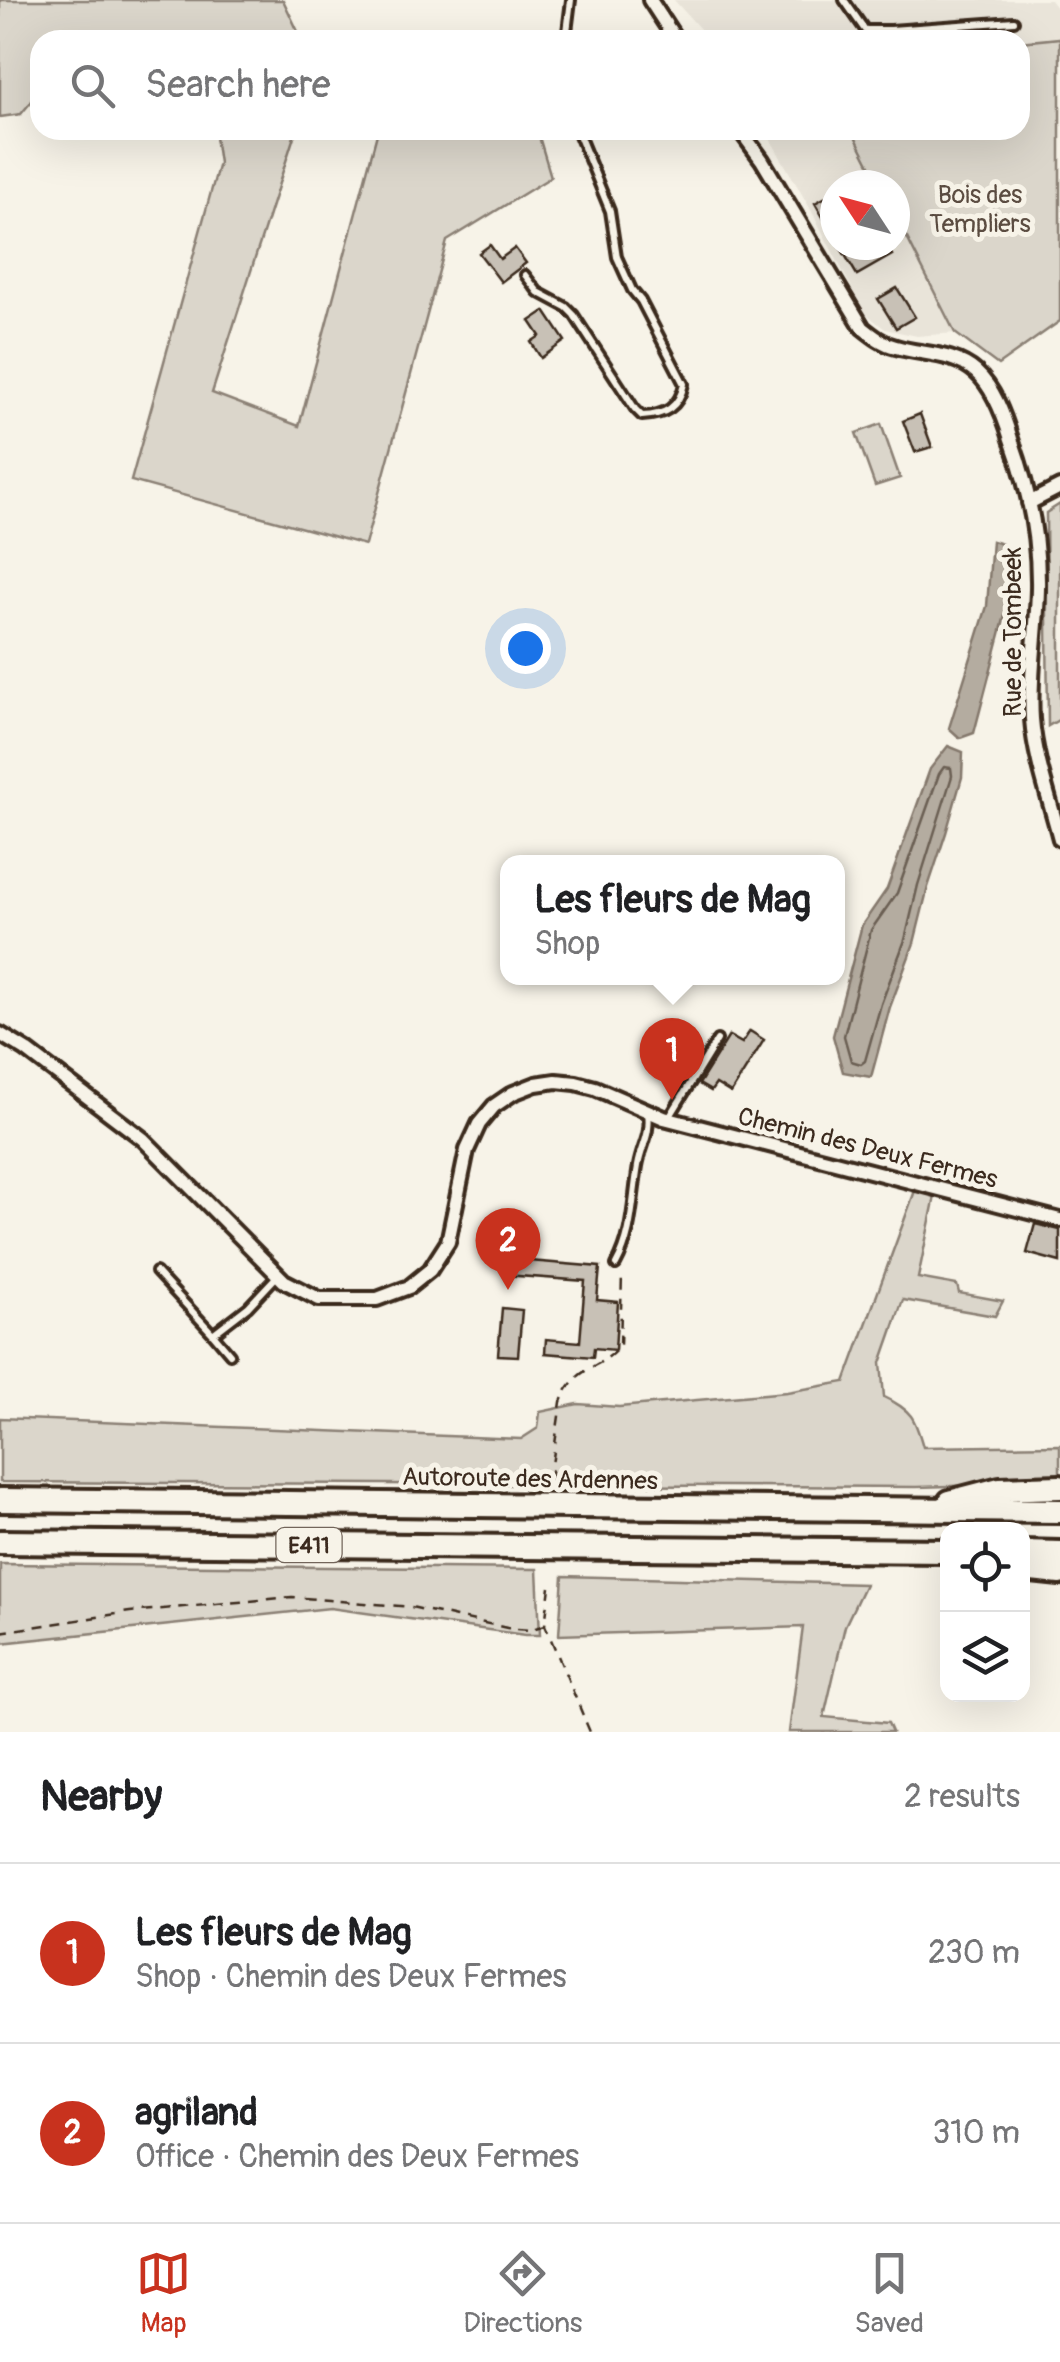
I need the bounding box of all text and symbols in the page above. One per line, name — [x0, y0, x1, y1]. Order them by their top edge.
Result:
search box — [30, 30, 1030, 140]
icon: search — [65, 58, 120, 113]
text: Search here — [145, 61, 331, 109]
north arrow — [820, 170, 910, 260]
park label: Bois des Templiers — [929, 180, 1031, 240]
street label: Rue de Tombeek — [998, 546, 1029, 717]
your location — [500, 623, 551, 674]
popup — [500, 855, 845, 985]
text: Les fleurs de Mag — [534, 876, 811, 924]
text: Shop — [534, 924, 600, 964]
pin: 1 — [640, 1018, 704, 1100]
street label: Chemin des Deux Fermes — [735, 1101, 1001, 1196]
pin: 2 — [476, 1208, 540, 1290]
street label: Autoroute des Ardennes — [402, 1462, 658, 1497]
map controls — [940, 1522, 1030, 1702]
button: locate — [940, 1522, 1030, 1612]
road number: E411 — [276, 1528, 342, 1562]
button: layers — [940, 1612, 1030, 1702]
text: Nearby — [40, 1771, 162, 1823]
text: 2 results — [904, 1777, 1020, 1817]
text: Les fleurs de Mag — [135, 1909, 412, 1957]
text: 1 — [66, 1933, 79, 1973]
text: 230 m — [928, 1933, 1020, 1973]
text: Shop · Chemin des Deux Fermes — [135, 1957, 566, 1997]
text: agriland — [135, 2089, 258, 2137]
text: 2 — [64, 2113, 81, 2153]
text: 310 m — [932, 2113, 1020, 2153]
text: Office · Chemin des Deux Fermes — [135, 2137, 579, 2177]
tab: Map — [136, 2246, 191, 2341]
tab: Directions — [463, 2246, 582, 2341]
tab: Saved — [854, 2246, 924, 2341]

